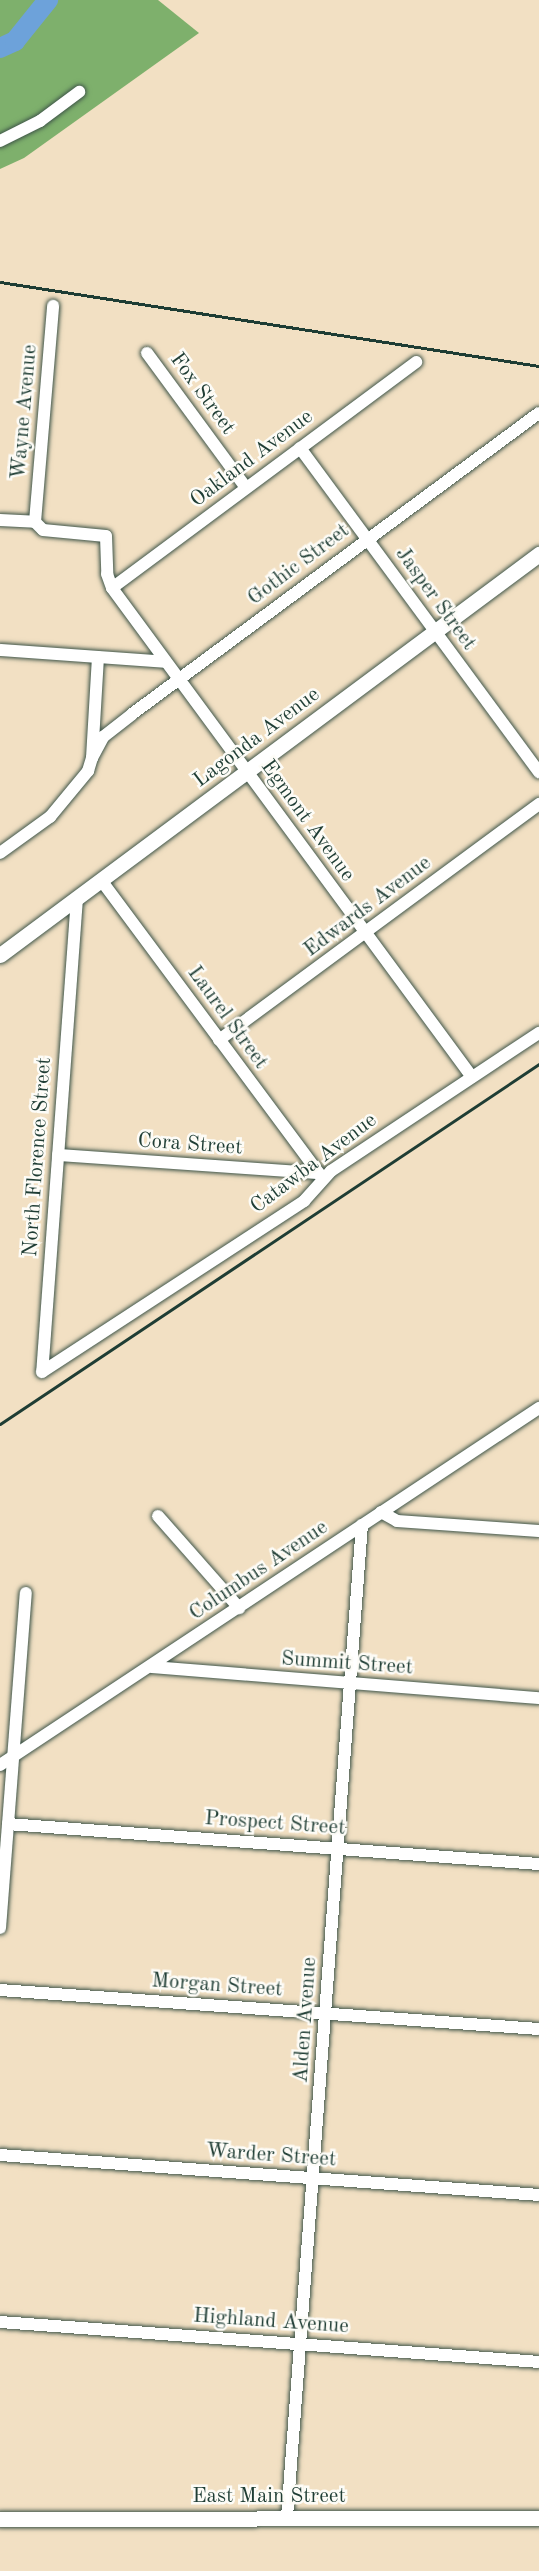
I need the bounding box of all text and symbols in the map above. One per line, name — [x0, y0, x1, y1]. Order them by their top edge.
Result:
street label: Wayne Avenue — [7, 343, 43, 481]
street label: Fox Street — [164, 348, 240, 440]
street label: Oakland Avenue — [186, 405, 318, 513]
street label: Gothic Street — [243, 519, 355, 611]
street label: Jasper Street — [389, 542, 481, 656]
street label: Lagonda Avenue — [189, 682, 325, 794]
street label: Egmont Avenue — [254, 755, 360, 887]
street label: Edwards Avenue — [299, 851, 437, 963]
street label: Laurel Street — [181, 962, 273, 1074]
street label: North Florence Street — [18, 1056, 58, 1258]
street label: Catawba Avenue — [246, 1108, 382, 1220]
street label: Cora Street — [137, 1129, 243, 1161]
street label: Columbus Avenue — [185, 1515, 333, 1627]
street label: Summit Street — [280, 1647, 414, 1681]
street label: Prospect Street — [204, 1807, 346, 1841]
street label: Alden Avenue — [289, 1956, 323, 2084]
street label: Morgan Street — [151, 1969, 283, 2003]
street label: Warder Street — [205, 2139, 337, 2173]
street label: Highland Avenue — [192, 2304, 350, 2340]
street label: East Main Street — [192, 2484, 346, 2510]

